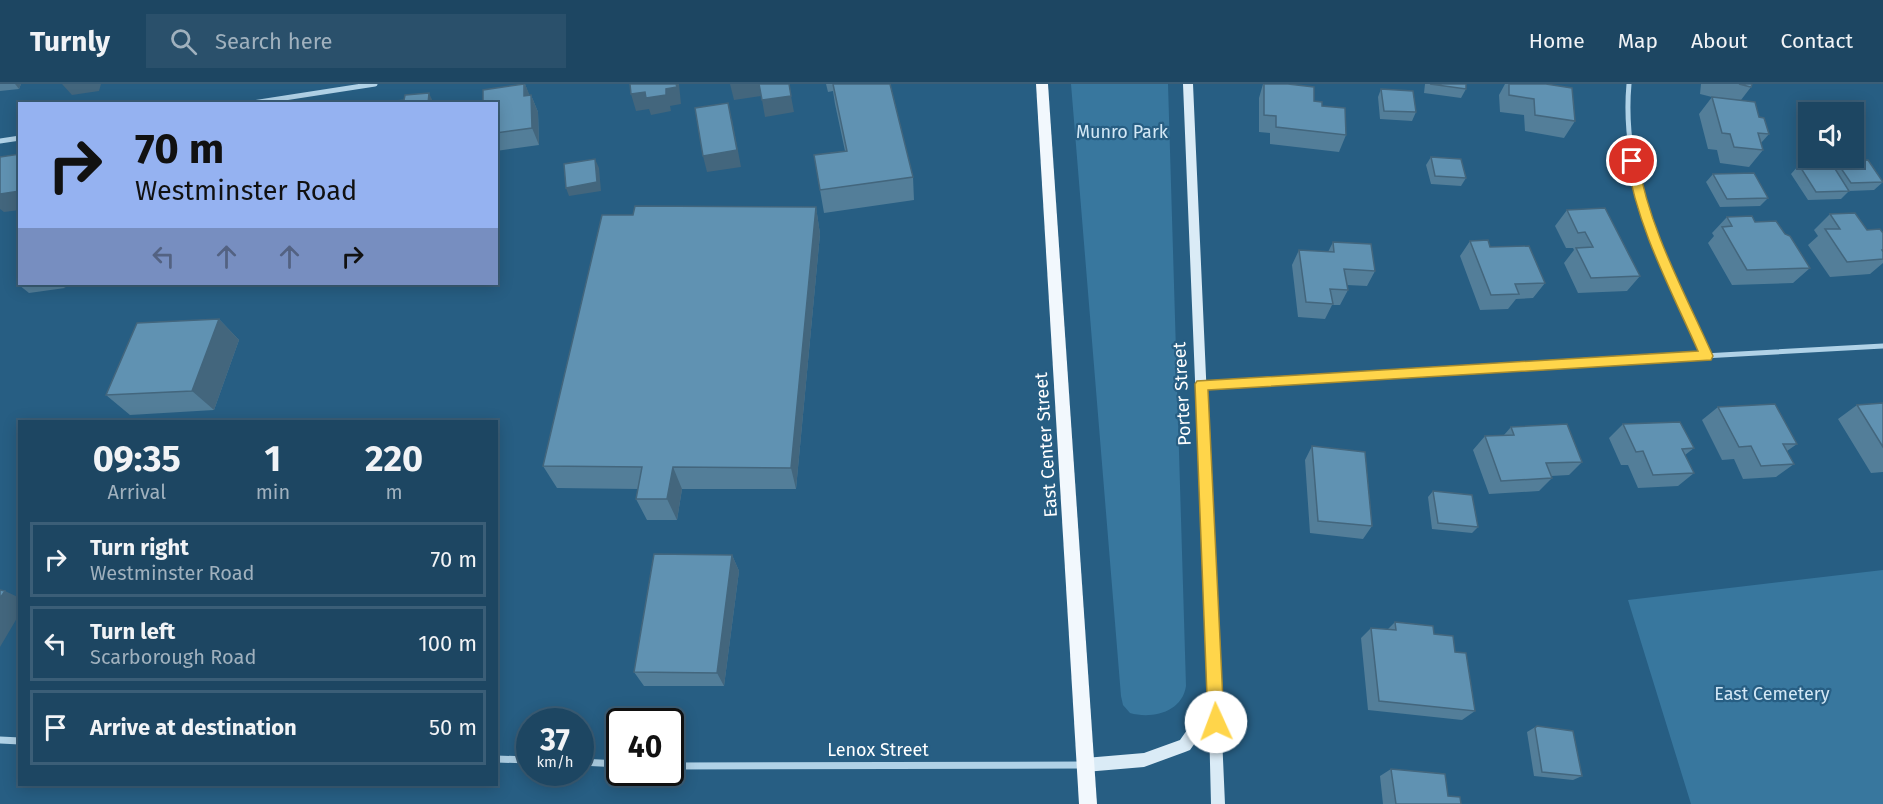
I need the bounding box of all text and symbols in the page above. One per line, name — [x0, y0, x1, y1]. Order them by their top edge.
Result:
search box — [146, 14, 566, 68]
text: Turnly — [30, 25, 110, 58]
icon: search — [167, 25, 200, 58]
text: Search here — [215, 28, 332, 55]
text: Home — [1529, 28, 1585, 54]
text: Map — [1618, 28, 1658, 54]
text: About — [1691, 28, 1748, 54]
text: Contact — [1781, 28, 1853, 54]
map controls — [1798, 102, 1864, 168]
button: sound — [1798, 102, 1864, 168]
park label: Munro Park — [1076, 121, 1169, 143]
text: 70 m — [135, 124, 224, 174]
icon: right — [36, 126, 114, 204]
pin — [1606, 135, 1657, 186]
icon: arrive — [1615, 144, 1648, 177]
text: Westminster Road — [135, 175, 357, 207]
icon: left — [147, 240, 180, 273]
icon: ahead — [210, 240, 243, 273]
icon: ahead — [273, 240, 306, 273]
icon: right — [336, 240, 369, 273]
street label: Porter Street — [1168, 341, 1196, 446]
street label: East Center Street — [1030, 371, 1062, 518]
text: 09:35 — [93, 437, 181, 481]
text: 1 — [265, 437, 281, 481]
text: 220 — [365, 437, 423, 481]
text: Arrival — [108, 480, 166, 504]
text: min — [256, 480, 290, 504]
text: m — [385, 480, 403, 504]
text: Turn right — [90, 534, 189, 561]
icon: right — [39, 543, 72, 576]
text: 70 m — [431, 546, 477, 573]
text: Westminster Road — [90, 561, 255, 585]
text: Turn left — [90, 618, 175, 645]
icon: left — [39, 627, 72, 660]
text: 100 m — [418, 630, 477, 657]
text: Scarborough Road — [90, 645, 256, 669]
park label: East Cemetery — [1714, 683, 1830, 705]
position arrow — [1184, 690, 1248, 754]
speed limit sign: 40 — [606, 708, 684, 786]
icon: arrive — [39, 711, 72, 744]
text: Arrive at destination — [90, 714, 297, 741]
text: 50 m — [429, 714, 477, 741]
text: 37 — [540, 722, 570, 758]
street label: Lenox Street — [827, 739, 929, 761]
text: km/h — [536, 753, 574, 771]

